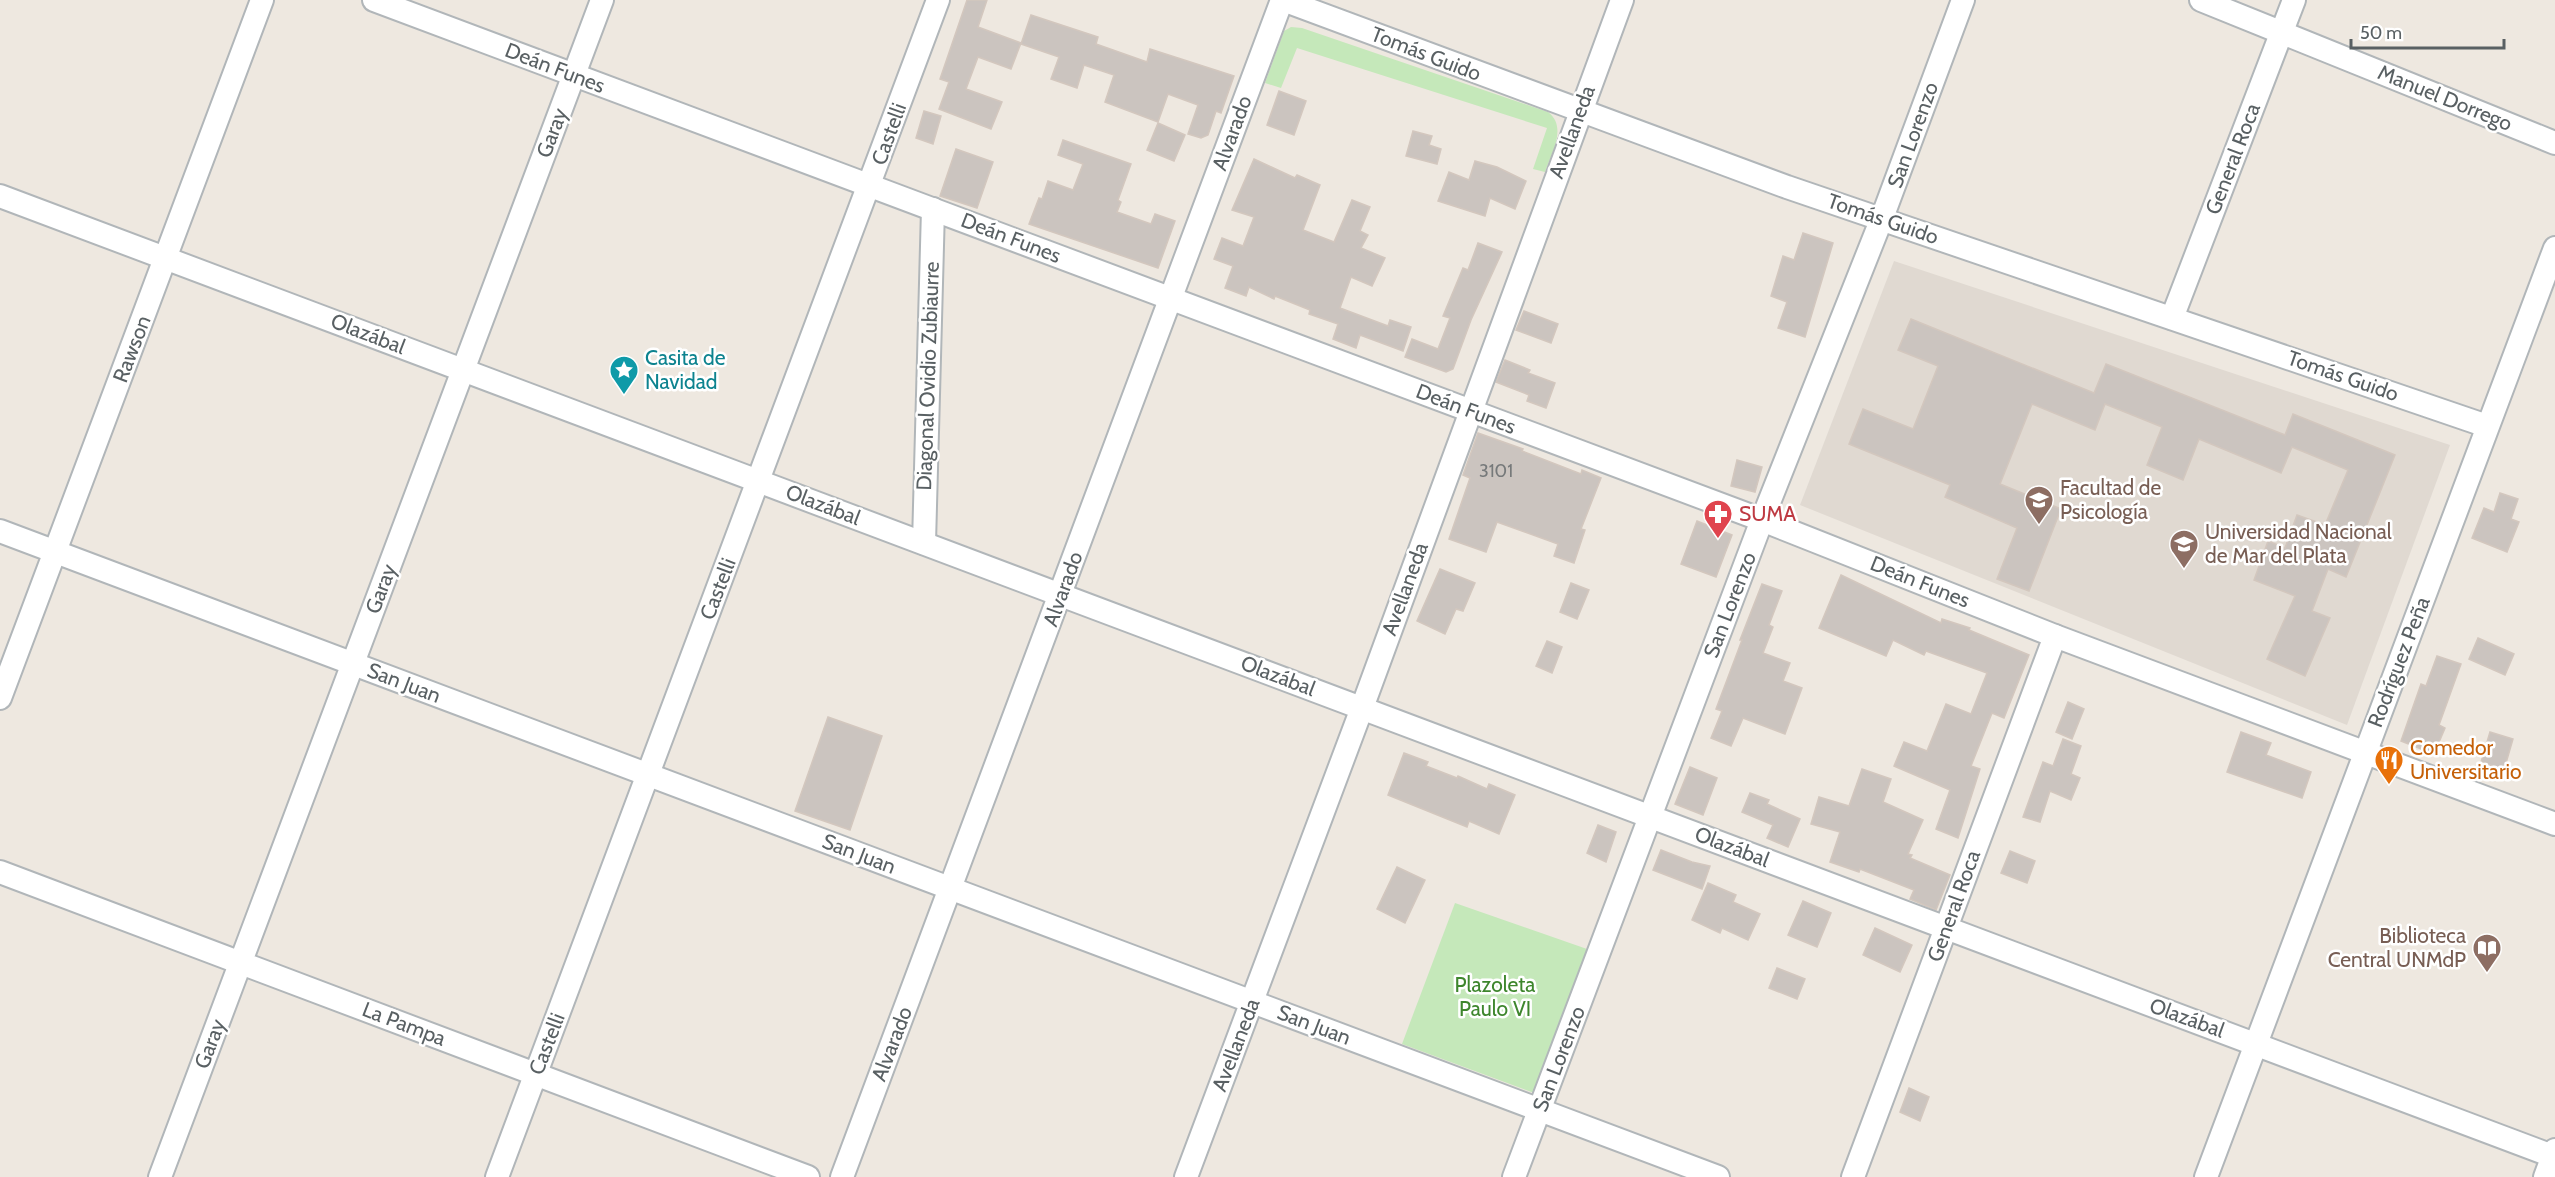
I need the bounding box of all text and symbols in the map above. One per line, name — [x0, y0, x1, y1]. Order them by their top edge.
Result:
scale bar — [2351, 12, 2504, 50]
street label: Tomás Guido — [1368, 21, 1485, 86]
text: 50 m — [2360, 22, 2402, 44]
street label: Deán Funes — [502, 37, 609, 98]
street label: Manuel Dorrego — [2374, 59, 2516, 136]
street label: San Lorenzo — [1882, 79, 1943, 191]
street label: Avellaneda — [1543, 82, 1600, 182]
street label: Alvarado — [1207, 92, 1257, 174]
street label: Castelli — [866, 100, 911, 168]
street label: General Roca — [2200, 100, 2265, 218]
street label: Garay — [531, 104, 572, 161]
street label: Tomás Guido — [1824, 188, 1942, 249]
street label: Deán Funes — [958, 207, 1065, 268]
street label: Diagonal Ovidio Zubiaurre — [911, 261, 944, 491]
street label: Olazábal — [327, 308, 409, 359]
street label: Rawson — [107, 312, 156, 386]
place label: Casita de Navidad — [645, 345, 726, 394]
street label: Tomás Guido — [2284, 345, 2402, 406]
place icon: Casita de Navidad — [608, 354, 640, 396]
street label: Deán Funes — [1413, 378, 1520, 439]
house number: 3101 — [1479, 460, 1513, 482]
place label: Facultad de Psicología — [2060, 475, 2161, 524]
street label: Olazábal — [782, 479, 864, 530]
school or university icon: Facultad de Psicología — [2023, 484, 2055, 526]
pharmacy icon: SUMA — [1702, 498, 1734, 540]
place label: SUMA — [1739, 501, 1796, 526]
place label: Universidad Nacional de Mar del Plata — [2205, 519, 2392, 568]
school or university icon: Universidad Nacional de Mar del Plata — [2168, 528, 2200, 570]
street label: Avellaneda — [1376, 539, 1433, 639]
street label: Alvarado — [1038, 548, 1088, 630]
street label: San Lorenzo — [1698, 549, 1761, 661]
street label: Deán Funes — [1867, 550, 1974, 613]
street label: Castelli — [694, 555, 741, 623]
street label: Garay — [360, 560, 401, 617]
street label: Rodríguez Peña — [2362, 593, 2435, 731]
street label: Olazábal — [1237, 650, 1319, 701]
street label: San Juan — [364, 657, 444, 708]
place label: Comedor Universitario — [2410, 735, 2522, 784]
restaurant icon: Comedor Universitario — [2373, 744, 2405, 786]
street label: Olazábal — [1691, 821, 1773, 872]
street label: San Juan — [819, 828, 899, 879]
street label: General Roca — [1922, 847, 1985, 965]
place label: Biblioteca Central UNMdP — [2328, 923, 2466, 972]
library icon: Biblioteca Central UNMdP — [2471, 932, 2503, 974]
park label: Plazoleta Paulo VI — [1455, 972, 1535, 1021]
street label: Olazábal — [2146, 992, 2228, 1043]
street label: Avellaneda — [1206, 995, 1265, 1095]
street label: La Pampa — [359, 996, 449, 1051]
street label: San Juan — [1274, 999, 1354, 1050]
street label: Alvarado — [866, 1003, 917, 1085]
street label: San Lorenzo — [1527, 1003, 1590, 1115]
street label: Castelli — [523, 1010, 570, 1078]
street label: Garay — [189, 1015, 230, 1072]

